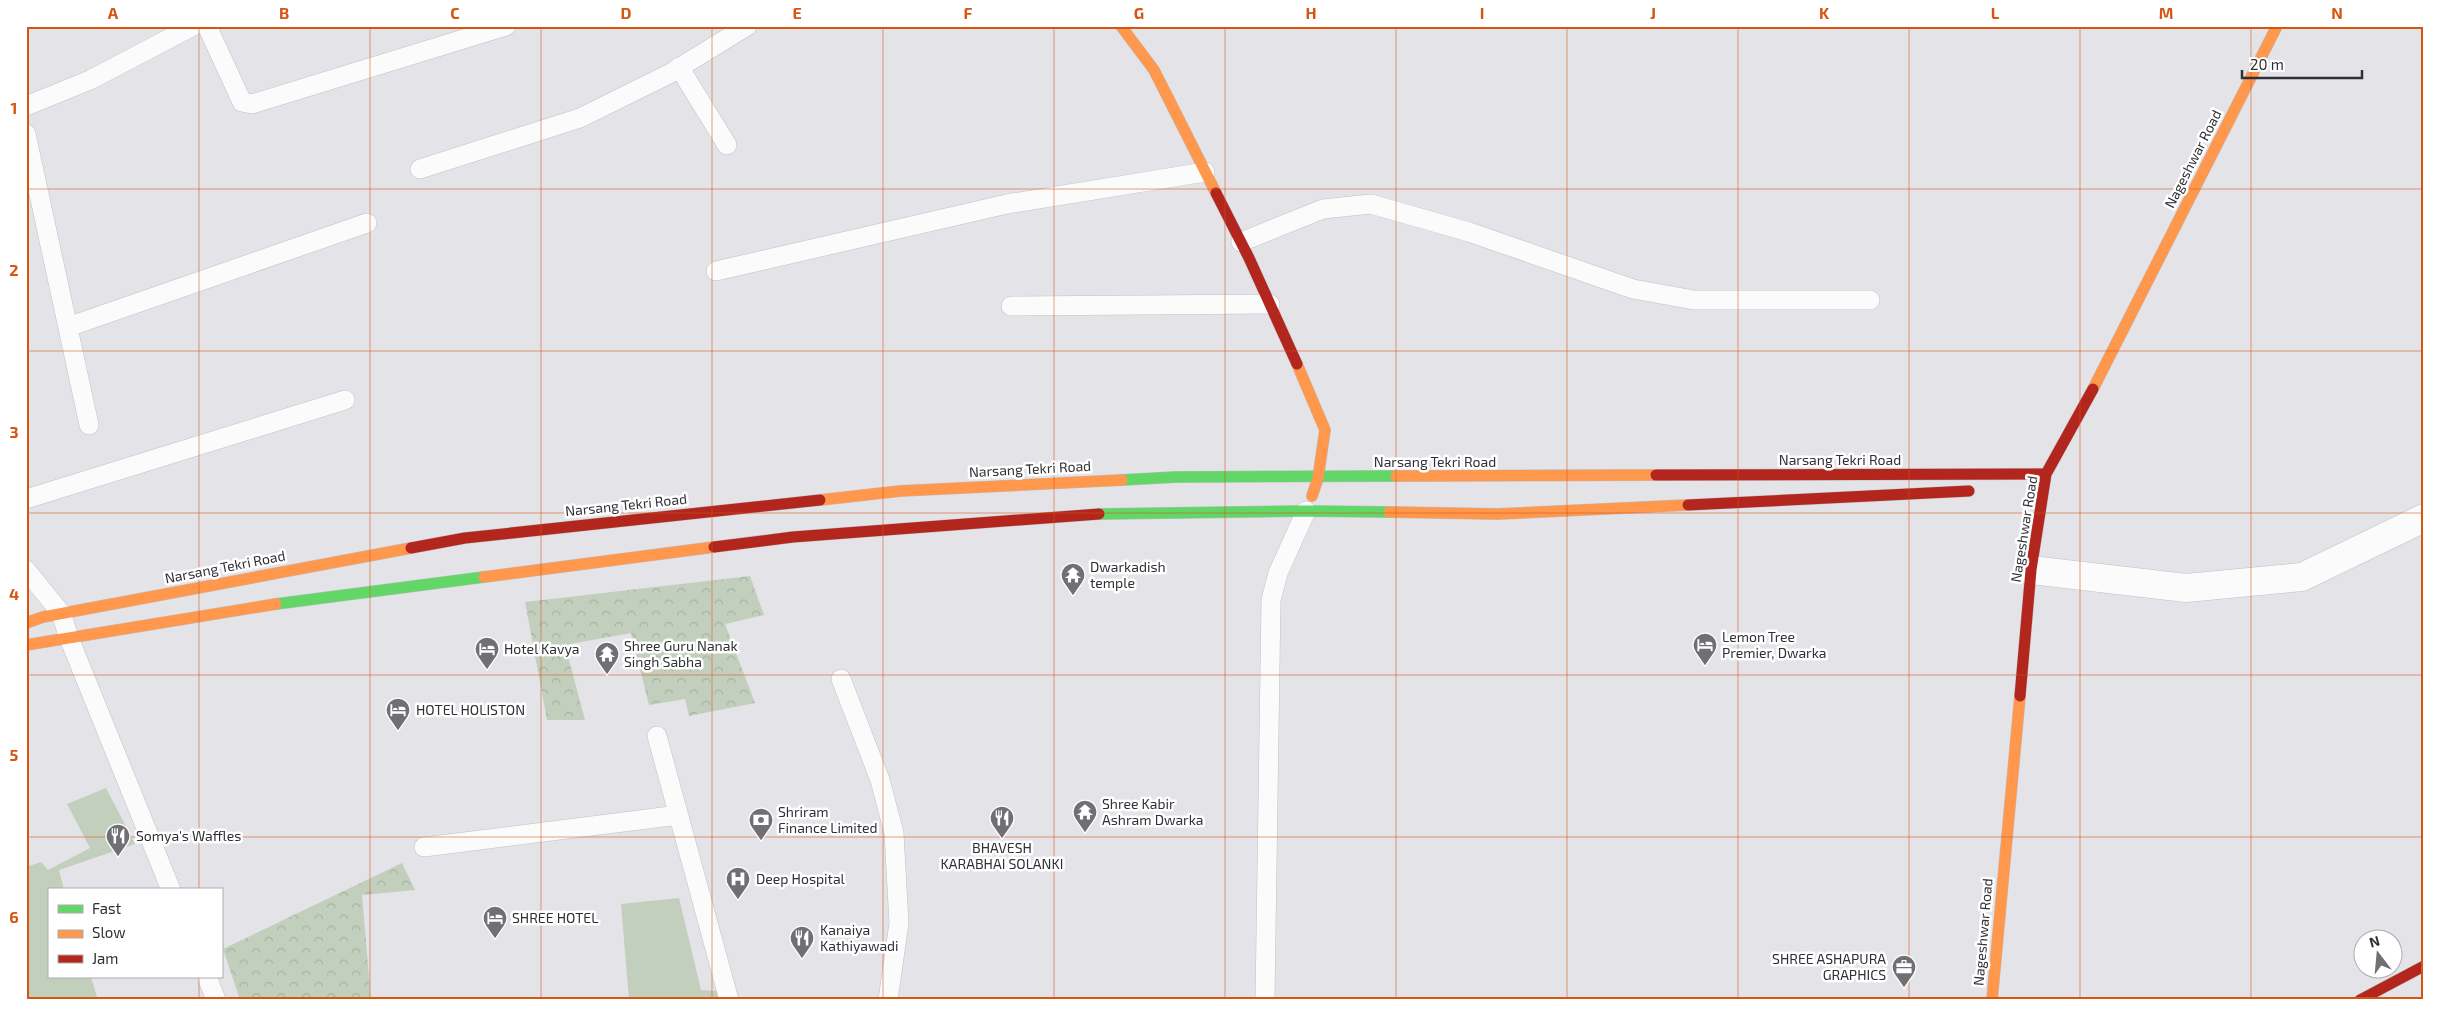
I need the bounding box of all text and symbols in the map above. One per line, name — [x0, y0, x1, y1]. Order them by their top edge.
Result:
text: A — [108, 3, 119, 22]
text: B — [279, 3, 289, 22]
text: C — [450, 3, 460, 22]
text: D — [621, 3, 632, 22]
text: E — [792, 3, 802, 22]
text: F — [964, 3, 973, 22]
text: G — [1134, 3, 1144, 22]
text: H — [1305, 3, 1317, 22]
text: I — [1480, 3, 1484, 22]
text: J — [1650, 3, 1656, 22]
text: K — [1819, 3, 1830, 22]
text: L — [1991, 3, 2000, 22]
text: M — [2159, 3, 2173, 22]
text: N — [2331, 3, 2343, 22]
scale bar — [2242, 48, 2362, 80]
text: 20 m — [2250, 55, 2284, 73]
text: 1 — [11, 98, 17, 117]
street label: Nageshwar Road — [2160, 107, 2225, 211]
text: 2 — [9, 260, 19, 279]
text: 3 — [9, 422, 19, 441]
street label: Narsang Tekri Road — [1779, 451, 1901, 468]
street label: Narsang Tekri Road — [1374, 453, 1496, 470]
street label: Narsang Tekri Road — [968, 457, 1092, 480]
street label: Nageshwar Road — [2007, 474, 2040, 584]
street label: Narsang Tekri Road — [564, 490, 688, 519]
street label: Narsang Tekri Road — [163, 546, 287, 587]
place label: Dwarkadish temple — [1090, 558, 1166, 591]
temple icon: Dwarkadish temple — [1060, 562, 1086, 596]
text: 4 — [9, 584, 19, 603]
place label: Lemon Tree Premier, Dwarka — [1722, 628, 1827, 661]
hotel icon: Lemon Tree Premier, Dwarka — [1692, 632, 1718, 666]
hotel icon: Hotel Kavya — [474, 636, 500, 670]
place label: Shree Guru Nanak Singh Sabha — [624, 637, 738, 670]
place label: Hotel Kavya — [504, 640, 579, 657]
temple icon: Shree Guru Nanak Singh Sabha — [594, 641, 620, 675]
hotel icon: HOTEL HOLISTON — [385, 697, 411, 731]
place label: HOTEL HOLISTON — [416, 701, 525, 718]
text: 5 — [10, 745, 19, 764]
place label: Shree Kabir Ashram Dwarka — [1102, 795, 1204, 828]
temple icon: Shree Kabir Ashram Dwarka — [1072, 799, 1098, 833]
place label: Shriram Finance Limited — [778, 803, 878, 836]
restaurant icon: BHAVESH KARABHAI SOLANKI — [989, 805, 1015, 839]
bank icon: Shriram Finance Limited — [748, 807, 774, 841]
restaurant icon: Somya's Waffles — [105, 823, 131, 857]
place label: Somya's Waffles — [136, 827, 241, 844]
place label: BHAVESH KARABHAI SOLANKI — [941, 839, 1063, 872]
hospital icon: Deep Hospital — [725, 866, 751, 900]
place label: Deep Hospital — [756, 870, 846, 887]
street label: Nageshwar Road — [1969, 877, 1996, 986]
legend — [48, 888, 222, 978]
text: Fast — [92, 899, 122, 917]
hotel icon: SHREE HOTEL — [482, 905, 508, 939]
text: 6 — [9, 907, 19, 926]
place label: SHREE HOTEL — [512, 909, 598, 926]
place label: Kanaiya Kathiyawadi — [820, 921, 899, 954]
text: Slow — [92, 923, 126, 941]
restaurant icon: Kanaiya Kathiyawadi — [789, 925, 815, 959]
north arrow — [2352, 928, 2402, 978]
text: N — [2367, 931, 2381, 951]
text: Jam — [92, 949, 118, 967]
place label: SHREE ASHAPURA GRAPHICS — [1772, 950, 1886, 983]
office icon: SHREE ASHAPURA GRAPHICS — [1891, 954, 1917, 988]

